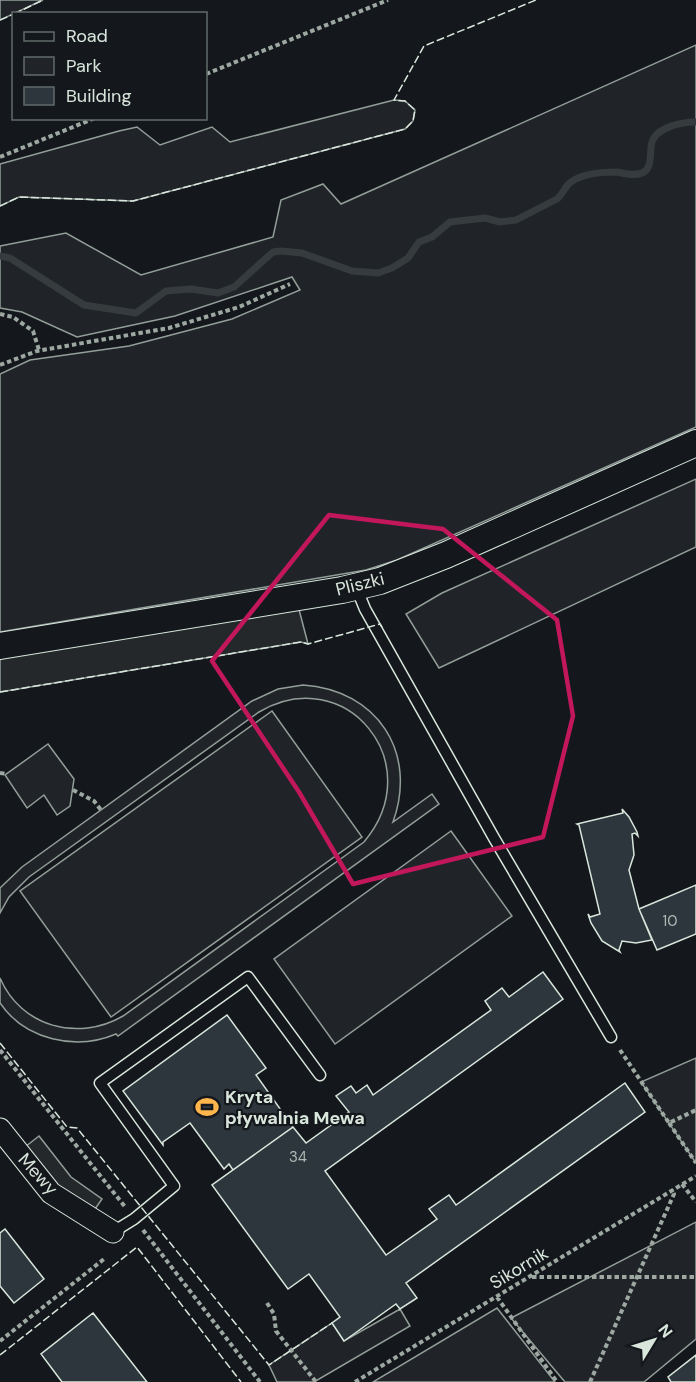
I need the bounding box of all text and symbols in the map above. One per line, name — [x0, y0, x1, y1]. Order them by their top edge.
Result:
legend — [12, 12, 207, 120]
text: Road — [66, 24, 108, 48]
text: Park — [66, 54, 102, 78]
text: Building — [66, 84, 131, 108]
street label: Pliszki — [333, 566, 387, 602]
house number: 10 — [663, 911, 677, 931]
place label: Kryta pływalnia Mewa — [225, 1085, 365, 1130]
sports icon: Kryta pływalnia Mewa — [194, 1094, 220, 1120]
house number: 34 — [289, 1147, 307, 1167]
street label: Mewy — [13, 1148, 63, 1200]
street label: Sikornik — [485, 1241, 553, 1295]
north arrow — [624, 1310, 684, 1370]
text: N — [654, 1320, 677, 1342]

